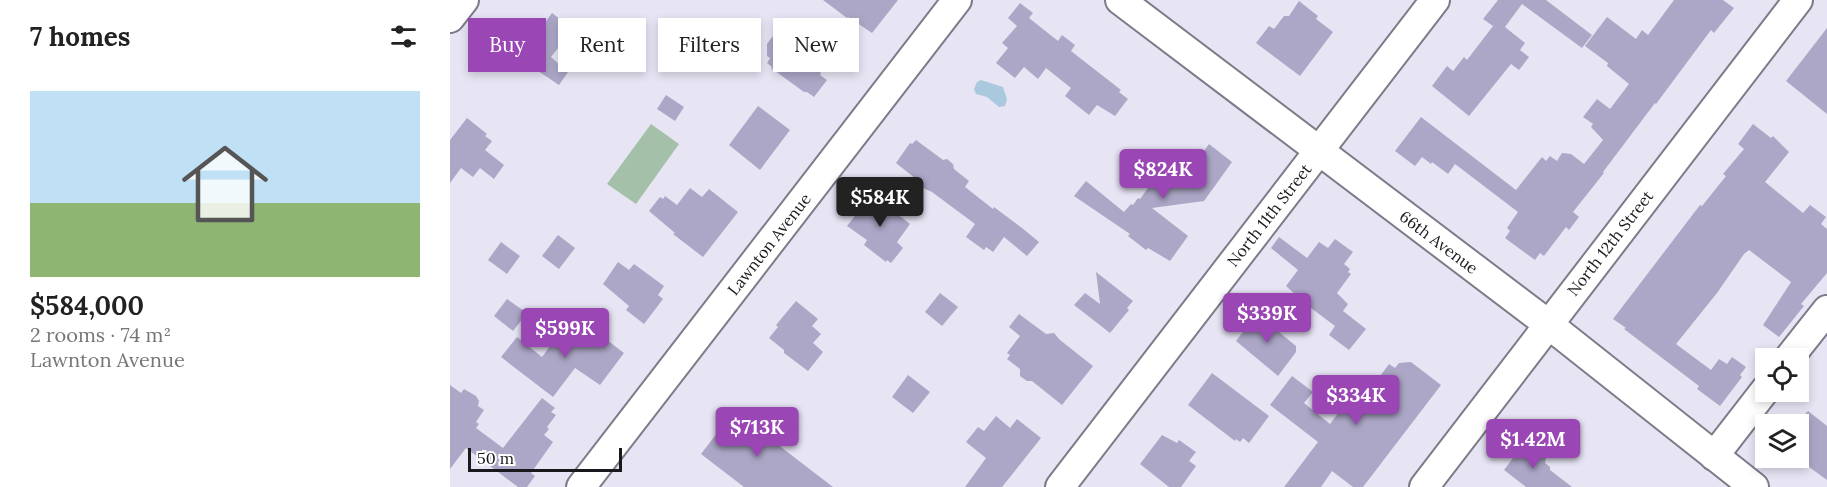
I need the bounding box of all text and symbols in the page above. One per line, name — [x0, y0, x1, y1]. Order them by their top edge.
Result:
chip: Buy — [468, 18, 546, 72]
chip: Rent — [558, 18, 646, 72]
chip: Filters — [658, 18, 761, 72]
chip: New — [773, 18, 859, 72]
text: 7 homes — [30, 20, 130, 53]
icon: filters — [387, 20, 420, 53]
icon: home — [171, 130, 279, 238]
pin: $824K — [1121, 149, 1205, 200]
text: $824K — [1133, 156, 1193, 181]
street label: North 11th Street — [1223, 159, 1316, 271]
pin: $584K — [838, 177, 922, 228]
text: $584K — [850, 184, 910, 209]
street label: North 12th Street — [1563, 186, 1658, 300]
street label: Lawnton Avenue — [723, 189, 815, 299]
street label: 66th Avenue — [1396, 206, 1482, 278]
text: $584,000 — [30, 289, 144, 322]
pin: $339K — [1225, 293, 1309, 344]
text: $339K — [1237, 300, 1297, 325]
pin: $599K — [523, 308, 607, 359]
text: $599K — [535, 315, 595, 340]
text: 2 rooms · 74 m² — [30, 322, 171, 347]
text: Lawnton Avenue — [30, 347, 185, 372]
map controls — [1755, 348, 1809, 468]
button: locate — [1755, 348, 1809, 402]
pin: $334K — [1314, 375, 1398, 426]
text: $334K — [1326, 382, 1386, 407]
pin: $713K — [715, 407, 799, 458]
text: $713K — [730, 414, 784, 439]
button: layers — [1755, 414, 1809, 468]
pin: $1.42M — [1484, 419, 1582, 470]
text: $1.42M — [1500, 426, 1566, 451]
scale bar — [468, 445, 622, 472]
text: 50 m — [477, 448, 514, 468]

